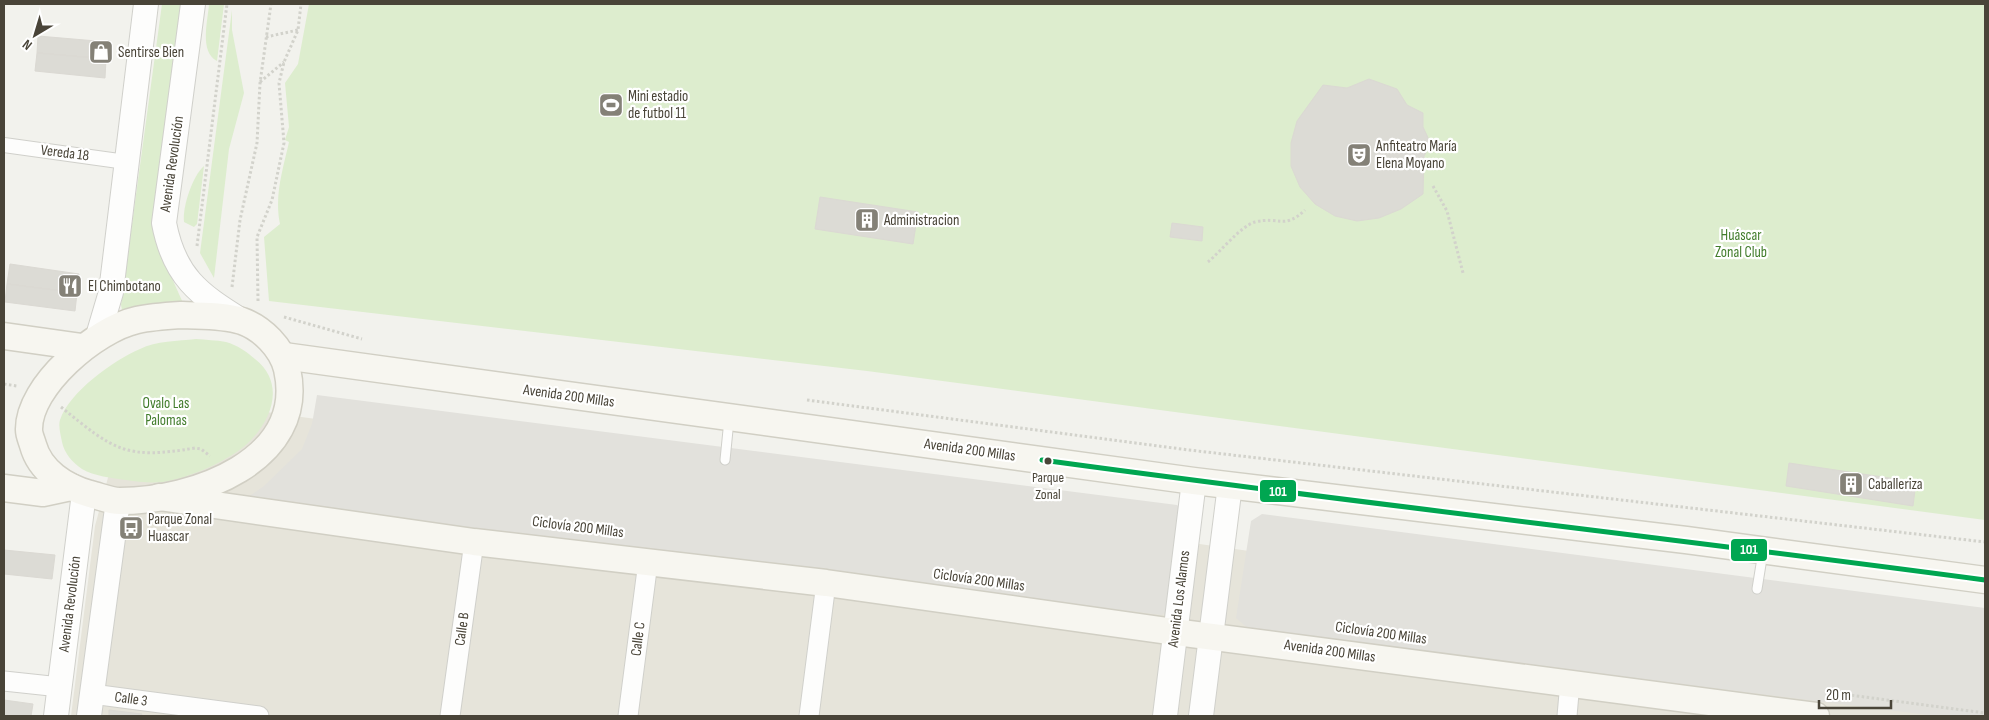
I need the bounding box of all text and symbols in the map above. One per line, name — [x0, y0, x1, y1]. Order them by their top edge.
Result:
north arrow — [10, 10, 60, 60]
text: N — [19, 36, 35, 54]
shop icon: Sentirse Bien — [88, 39, 114, 65]
place label: Sentirse Bien — [118, 43, 184, 62]
place label: Mini estadio de futbol 11 — [628, 87, 688, 123]
sports icon: Mini estadio de futbol 11 — [598, 92, 624, 118]
street label: Avenida Revolución — [156, 115, 188, 214]
place label: Anfiteatro María Elena Moyano — [1375, 137, 1457, 173]
street label: Vereda 18 — [40, 141, 90, 165]
theatre icon: Anfiteatro María Elena Moyano — [1346, 142, 1372, 168]
building icon: Administracion — [854, 207, 880, 233]
place label: Administracion — [883, 211, 959, 230]
park label: Huáscar Zonal Club — [1715, 226, 1767, 262]
restaurant icon: El Chimbotano — [57, 273, 83, 299]
place label: El Chimbotano — [88, 277, 161, 296]
street label: Avenida 200 Millas — [521, 380, 616, 412]
park label: Ovalo Las Palomas — [143, 394, 189, 430]
street label: Avenida 200 Millas — [922, 434, 1017, 466]
marker: Parque Zonal — [1043, 456, 1053, 466]
place label: Parque Zonal — [1032, 469, 1064, 503]
building icon: Caballeriza — [1838, 471, 1864, 497]
place label: Caballeriza — [1868, 475, 1923, 494]
line badge: 101 — [1259, 479, 1297, 503]
text: 101 — [1269, 483, 1287, 500]
place label: Parque Zonal Huascar — [148, 510, 212, 546]
street label: Ciclovía 200 Millas — [531, 512, 625, 542]
bus stop icon: Parque Zonal Huascar — [118, 515, 144, 541]
line badge: 101 — [1730, 538, 1768, 562]
text: 101 — [1740, 541, 1758, 558]
street label: Avenida Los Alamos — [1164, 550, 1194, 649]
street label: Avenida Revolución — [55, 555, 85, 654]
street label: Ciclovía 200 Millas — [932, 564, 1026, 596]
street label: Calle B — [450, 611, 474, 647]
street label: Ciclovía 200 Millas — [1334, 617, 1428, 649]
street label: Calle C — [626, 621, 650, 657]
street label: Avenida 200 Millas — [1282, 635, 1377, 667]
scale bar — [1819, 678, 1892, 710]
text: 20 m — [1826, 686, 1851, 705]
street label: Calle 3 — [113, 687, 149, 711]

